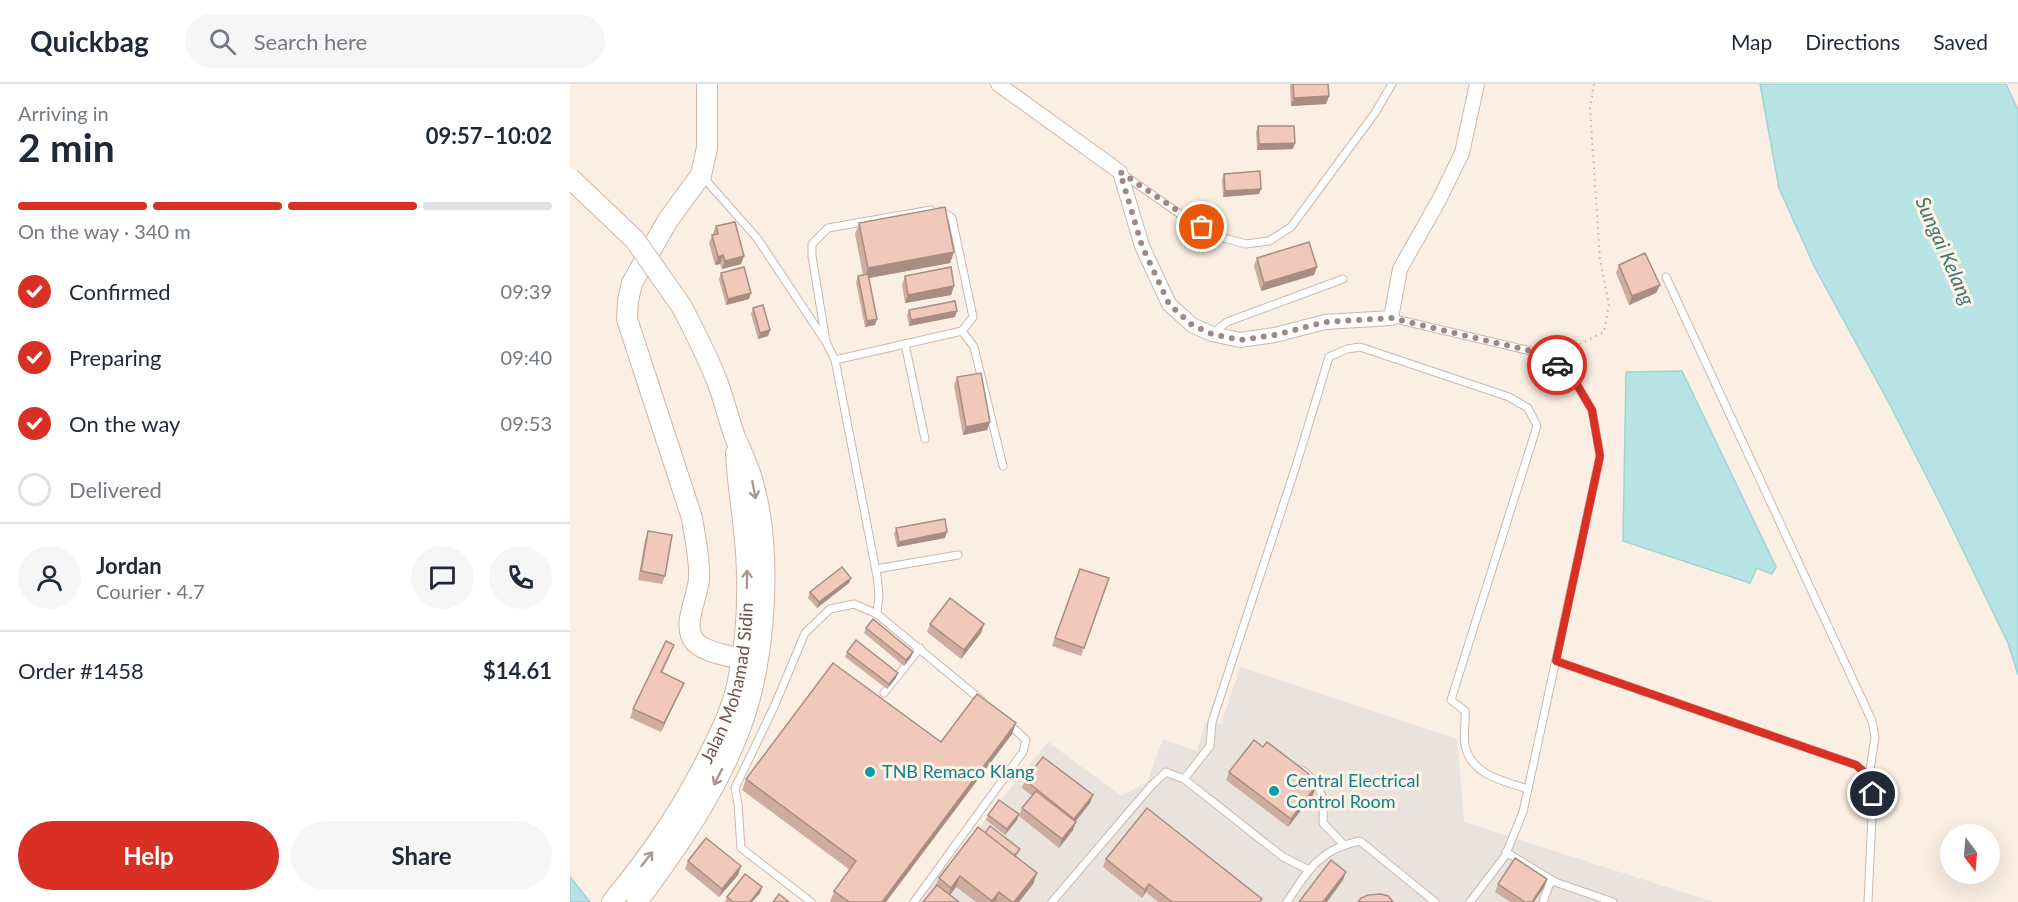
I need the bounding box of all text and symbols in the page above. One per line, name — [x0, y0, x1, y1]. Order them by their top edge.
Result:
search box — [185, 14, 605, 68]
text: Quickbag — [30, 24, 149, 58]
icon: search — [206, 25, 239, 58]
text: Search here — [254, 28, 367, 55]
text: Map — [1731, 29, 1772, 54]
text: Directions — [1805, 29, 1900, 54]
text: Saved — [1933, 29, 1988, 54]
text: Arriving in — [18, 101, 109, 125]
text: 09:57–10:02 — [426, 122, 552, 149]
text: 2 min — [18, 124, 115, 170]
water label: Sungai Kelang — [1911, 193, 1981, 309]
pin — [1176, 201, 1227, 252]
icon: bag — [1185, 210, 1218, 243]
text: On the way · 340 m — [18, 219, 191, 243]
icon: check — [18, 275, 51, 308]
text: Confirmed — [69, 278, 171, 305]
text: 09:39 — [501, 279, 552, 303]
courier — [1527, 335, 1587, 395]
icon: check — [18, 341, 51, 374]
text: Preparing — [69, 344, 161, 371]
text: 09:40 — [501, 345, 552, 369]
icon: car — [1541, 349, 1574, 382]
icon: check — [18, 407, 51, 440]
text: On the way — [69, 410, 180, 437]
text: 09:53 — [501, 411, 552, 435]
text: Delivered — [69, 476, 162, 503]
one-way arrow — [749, 480, 760, 500]
button: person — [18, 546, 81, 609]
button: chat — [411, 546, 474, 609]
button: phone — [489, 546, 552, 609]
text: Jordan — [96, 552, 162, 579]
one-way arrow — [741, 570, 753, 590]
text: Courier · 4.7 — [96, 579, 205, 603]
street label: Jalan Mohamad Sidin — [695, 602, 757, 767]
text: Order #1458 — [18, 657, 144, 684]
text: $14.61 — [483, 657, 552, 684]
place label: TNB Remaco Klang — [882, 760, 1034, 782]
marker: TNB Remaco Klang — [863, 765, 877, 779]
one-way arrow — [712, 767, 723, 785]
pin — [1847, 768, 1898, 819]
place label: Central Electrical Control Room — [1286, 769, 1420, 812]
icon: home — [1856, 777, 1889, 810]
marker: Central Electrical Control Room — [1267, 784, 1281, 798]
button: Help — [18, 821, 279, 890]
button: Share — [291, 821, 552, 890]
north arrow — [1940, 824, 2000, 884]
map controls — [1940, 824, 2000, 884]
one-way arrow — [640, 851, 653, 867]

